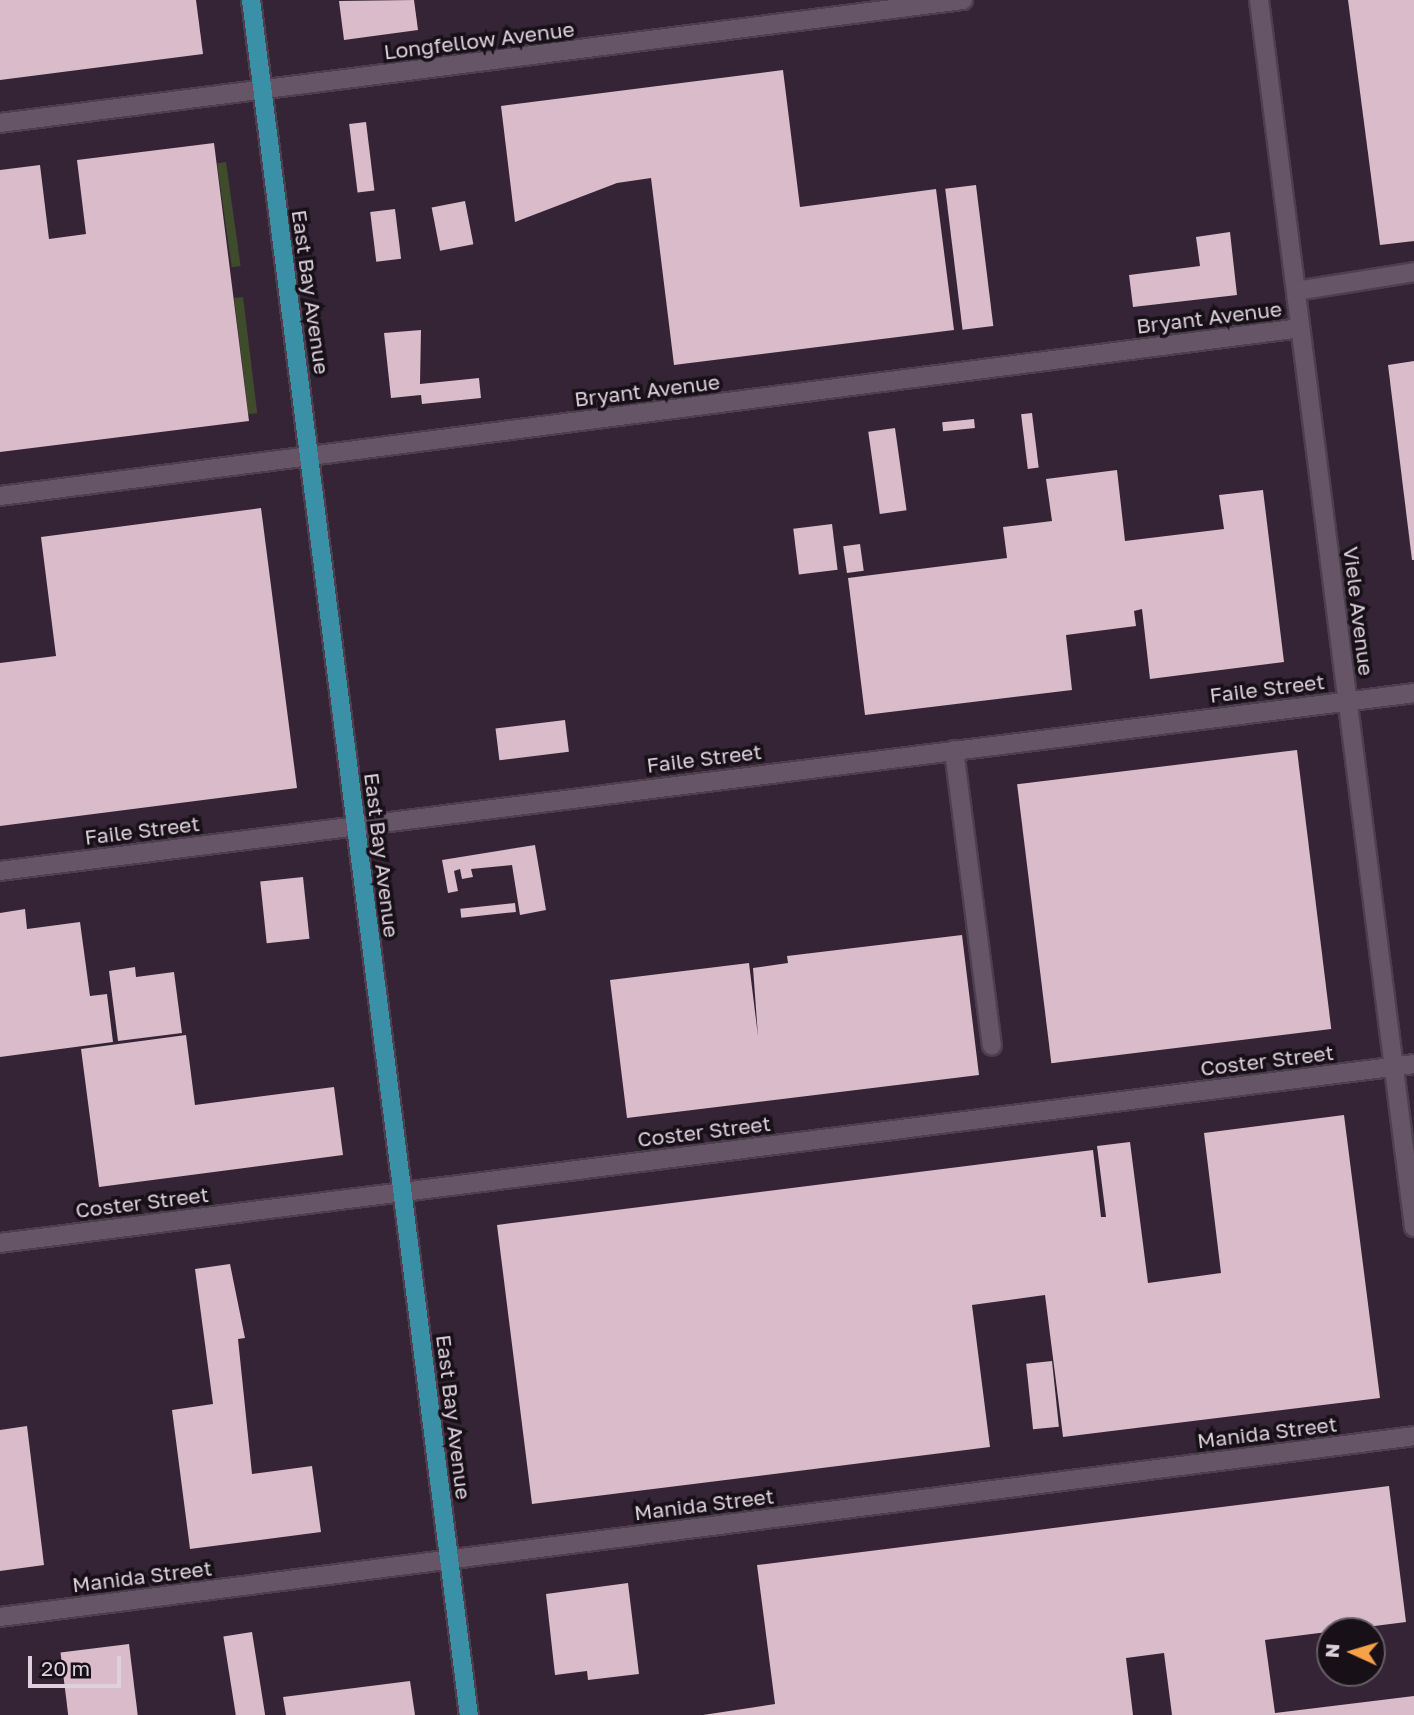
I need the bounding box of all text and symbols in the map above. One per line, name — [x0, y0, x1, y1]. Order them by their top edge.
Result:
street label: Longfellow Avenue — [382, 16, 576, 64]
street label: East Bay Avenue — [287, 208, 335, 376]
street label: Bryant Avenue — [1135, 296, 1283, 338]
street label: Bryant Avenue — [573, 369, 721, 411]
street label: Viele Avenue — [1339, 545, 1379, 677]
street label: Faile Street — [1208, 668, 1326, 708]
street label: Faile Street — [645, 738, 763, 778]
street label: East Bay Avenue — [359, 771, 405, 939]
street label: Faile Street — [83, 810, 201, 850]
street label: Coster Street — [1199, 1039, 1335, 1081]
street label: Coster Street — [636, 1110, 772, 1152]
street label: Coster Street — [74, 1181, 210, 1223]
street label: East Bay Avenue — [431, 1333, 477, 1501]
street label: Manida Street — [1196, 1411, 1338, 1453]
street label: Manida Street — [633, 1483, 775, 1525]
street label: Manida Street — [71, 1555, 213, 1597]
north arrow — [1316, 1617, 1386, 1687]
scale bar — [32, 1642, 124, 1686]
text: N — [1320, 1643, 1344, 1659]
text: 20 m — [41, 1655, 90, 1681]

